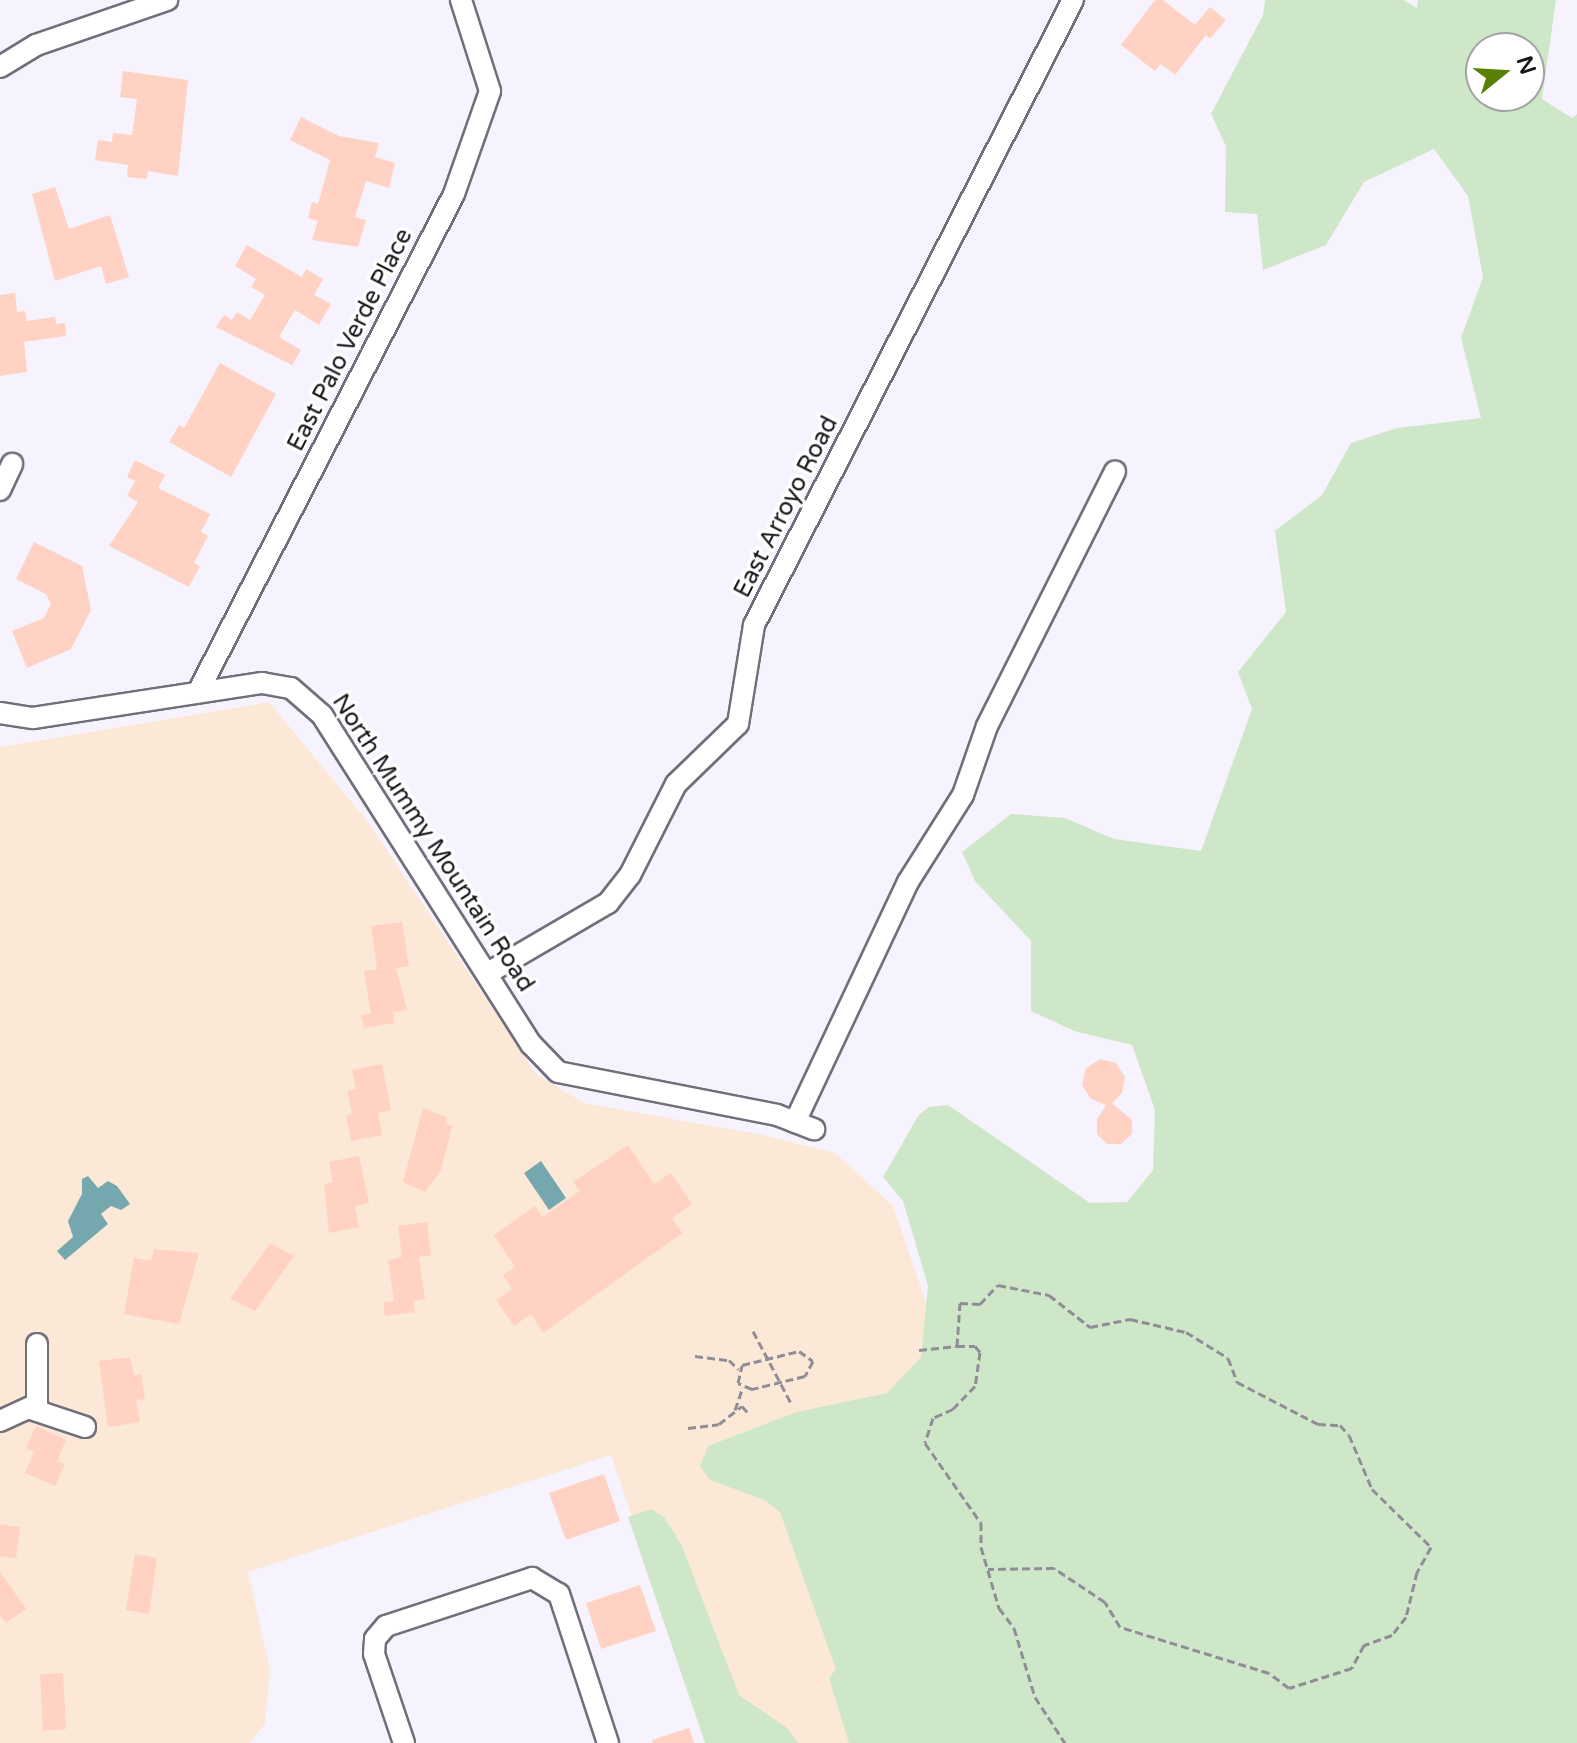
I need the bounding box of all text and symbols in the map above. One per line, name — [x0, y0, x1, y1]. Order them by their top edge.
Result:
north arrow — [1465, 32, 1545, 112]
text: N — [1511, 53, 1541, 78]
street label: East Palo Verde Place — [281, 224, 419, 456]
street label: East Arroyo Road — [728, 412, 844, 602]
street label: North Mummy Mountain Road — [326, 689, 540, 997]

